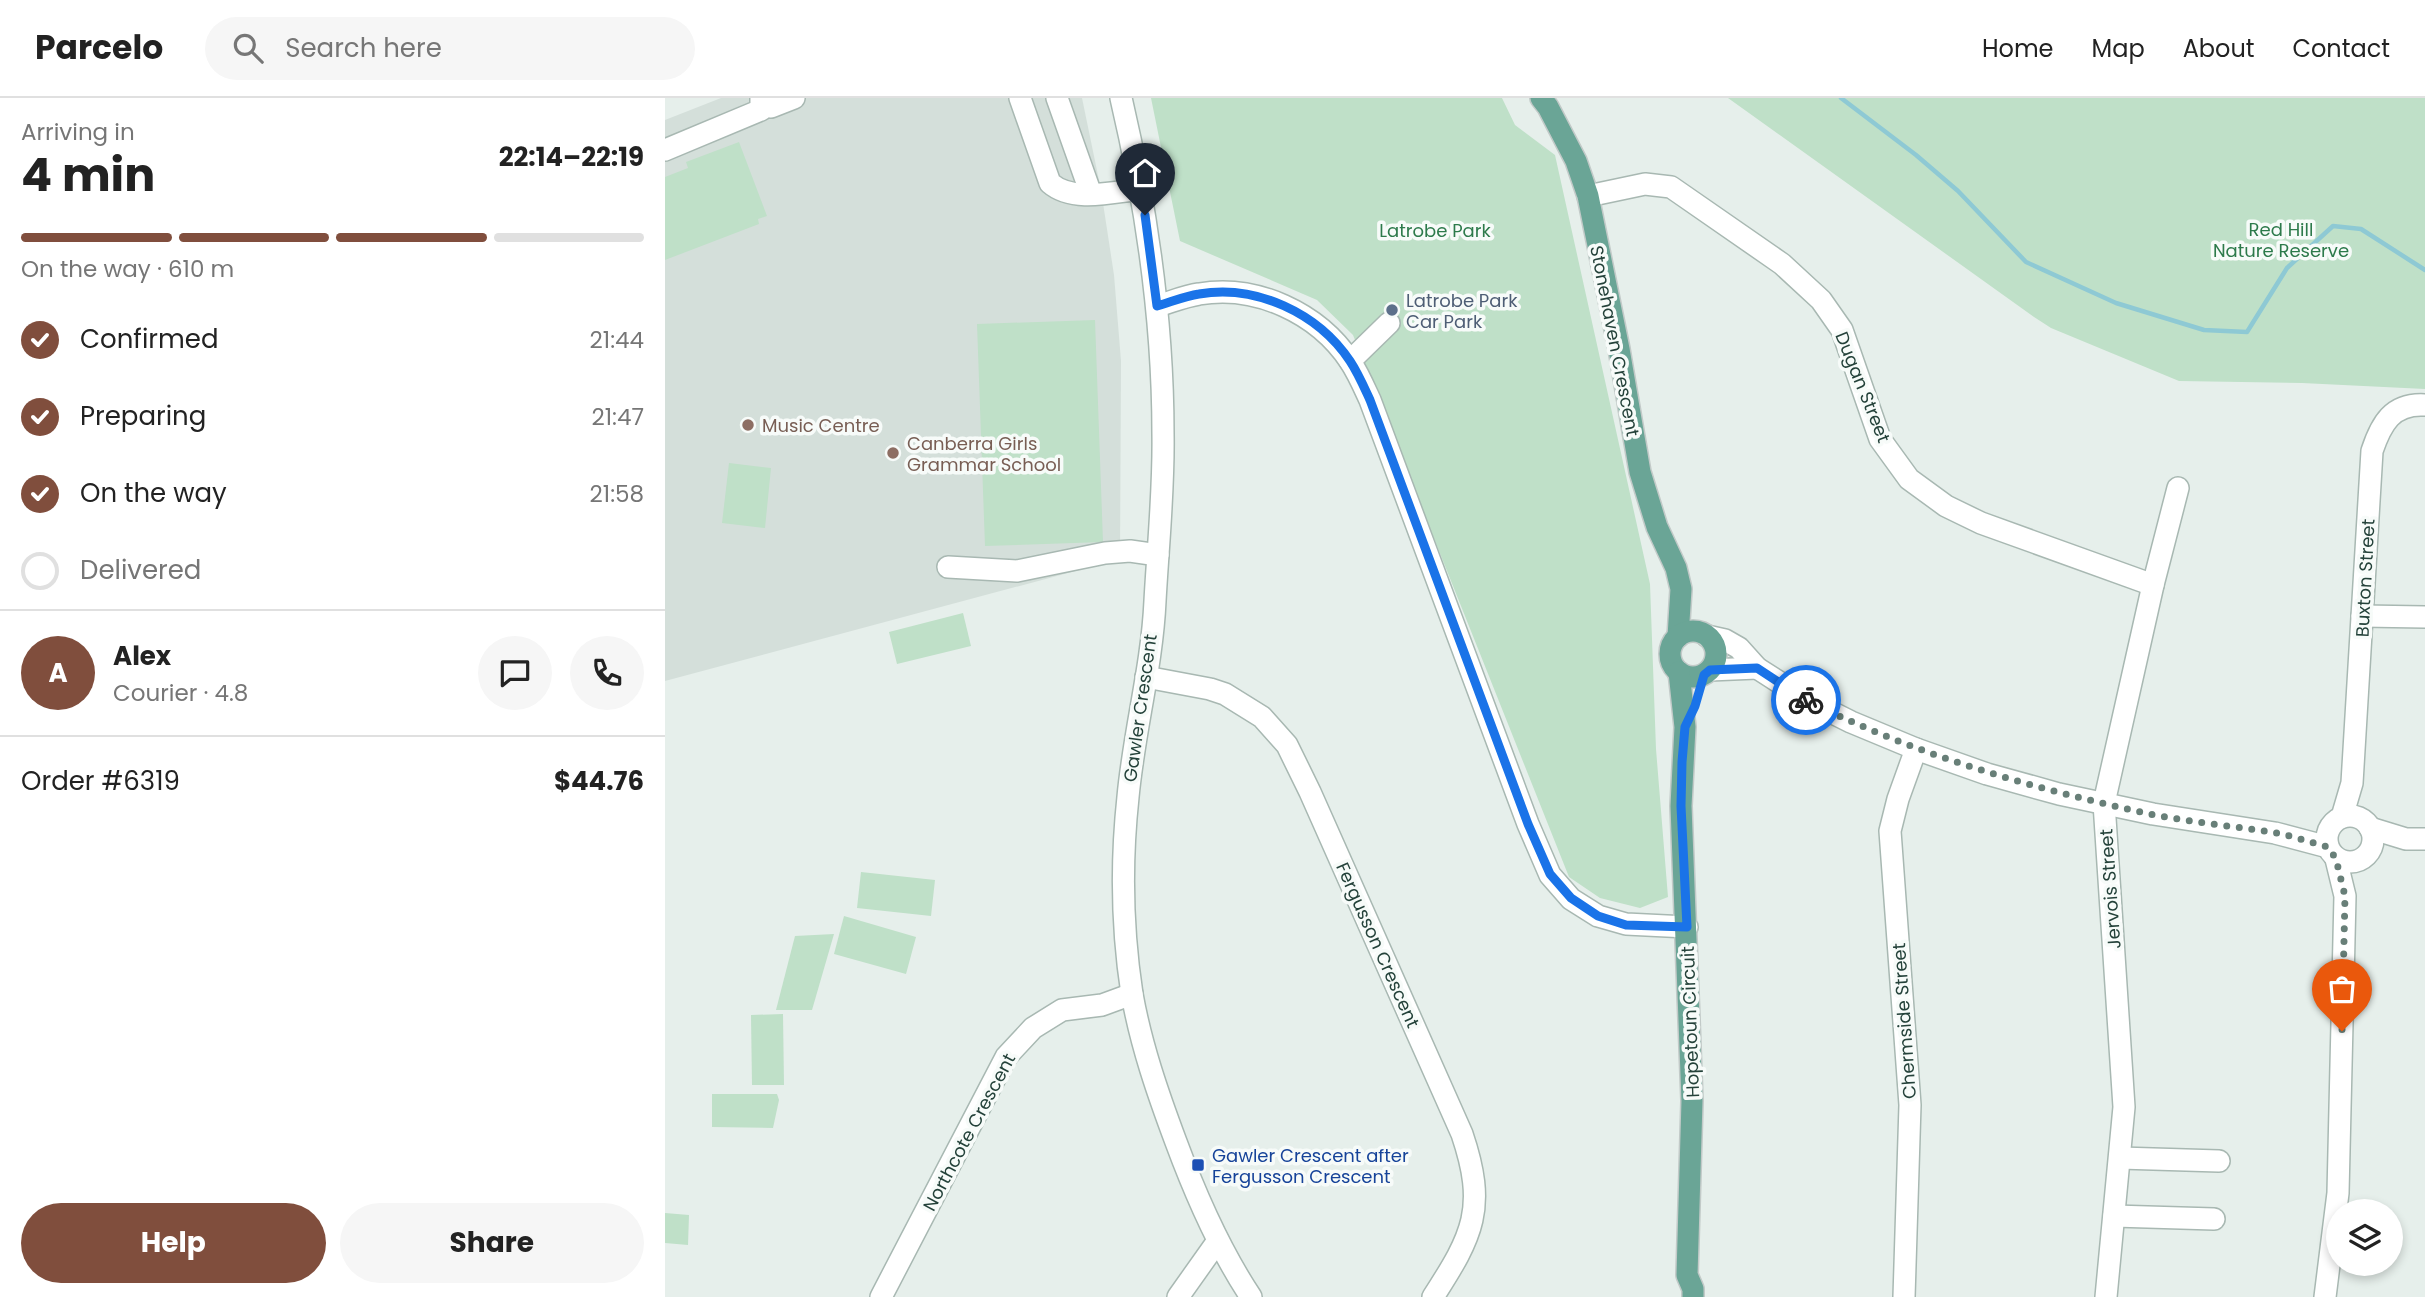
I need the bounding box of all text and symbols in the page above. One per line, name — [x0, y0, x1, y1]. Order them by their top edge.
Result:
search box — [205, 17, 695, 80]
text: Parcelo — [35, 24, 163, 71]
icon: search — [229, 29, 267, 67]
text: Search here — [285, 30, 442, 66]
text: Home — [1982, 32, 2054, 65]
text: Map — [2092, 32, 2145, 65]
text: About — [2183, 32, 2254, 65]
text: Contact — [2292, 32, 2390, 65]
text: Arriving in — [21, 116, 135, 148]
text: 22:14–22:19 — [499, 139, 644, 175]
text: 4 min — [21, 143, 155, 207]
pin — [1115, 143, 1175, 215]
icon: home — [1126, 154, 1164, 192]
park label: Red Hill Nature Reserve — [2213, 217, 2349, 263]
park label: Latrobe Park — [1379, 218, 1491, 243]
street label: Stonehaven Crescent — [1584, 243, 1646, 439]
text: On the way · 610 m — [21, 253, 234, 285]
place label: Latrobe Park Car Park — [1406, 288, 1518, 334]
marker: Latrobe Park Car Park — [1384, 302, 1400, 318]
icon: check — [21, 321, 59, 359]
text: Confirmed — [80, 321, 218, 357]
text: 21:44 — [590, 324, 644, 356]
street label: Dugan Street — [1829, 328, 1897, 446]
icon: check — [21, 398, 59, 436]
text: Preparing — [80, 398, 206, 434]
text: 21:47 — [591, 401, 644, 433]
place label: Music Centre — [762, 413, 880, 438]
marker: Music Centre — [740, 417, 756, 433]
place label: Canberra Girls Grammar School — [907, 431, 1061, 477]
marker: Canberra Girls Grammar School — [885, 445, 901, 461]
icon: check — [21, 475, 59, 513]
text: On the way — [80, 475, 227, 511]
text: 21:58 — [590, 478, 644, 510]
street label: Buxton Street — [2349, 518, 2381, 638]
text: Delivered — [80, 552, 201, 588]
street label: Gawler Crescent — [1117, 632, 1163, 784]
button: chat — [478, 636, 552, 710]
button: phone — [570, 636, 644, 710]
text: Alex — [113, 638, 171, 674]
text: A — [48, 655, 68, 691]
courier — [1771, 665, 1841, 735]
text: Courier · 4.8 — [113, 677, 248, 709]
icon: bike — [1787, 681, 1825, 719]
text: Order #6319 — [21, 763, 180, 799]
text: $44.76 — [554, 763, 644, 799]
street label: Jervois Street — [2093, 828, 2127, 950]
street label: Fergusson Crescent — [1330, 858, 1426, 1032]
street label: Chermside Street — [1886, 942, 1922, 1100]
street label: Hopetoun Circuit — [1675, 946, 1705, 1098]
pin — [2312, 959, 2372, 1031]
icon: bag — [2323, 970, 2361, 1008]
street label: Northcote Crescent — [917, 1049, 1021, 1215]
place label: Gawler Crescent after Fergusson Crescent — [1212, 1143, 1409, 1189]
marker: Gawler Crescent after Fergusson Crescent — [1190, 1157, 1206, 1173]
map controls — [2326, 1199, 2403, 1276]
button: layers — [2326, 1199, 2403, 1276]
button: Help — [21, 1203, 326, 1283]
button: Share — [340, 1203, 644, 1283]

